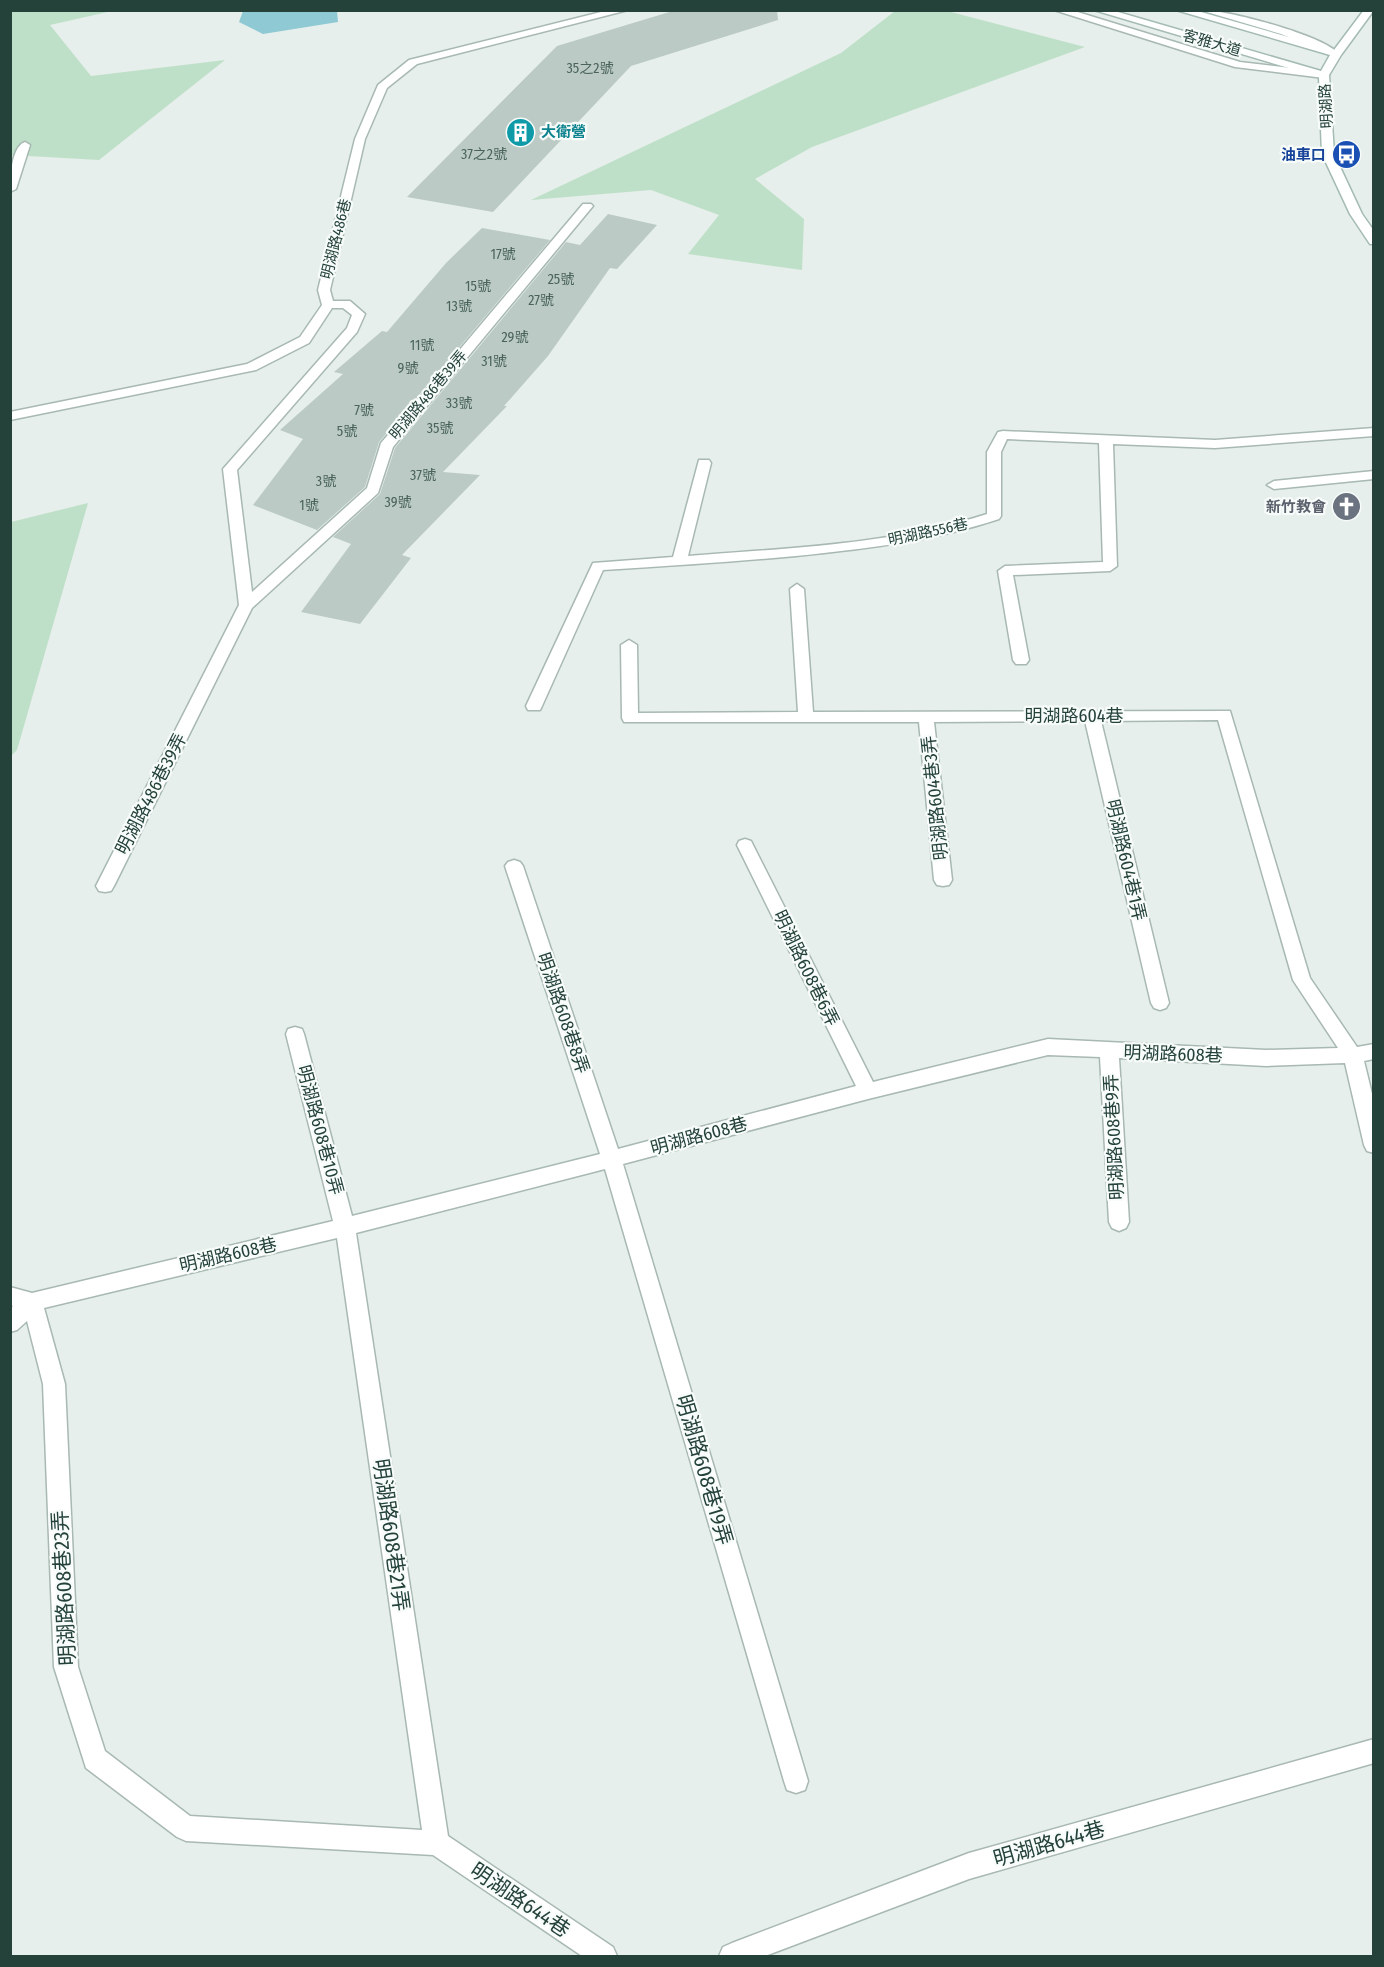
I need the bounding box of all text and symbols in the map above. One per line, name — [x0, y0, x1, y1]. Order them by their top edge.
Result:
street label: 客雅大道 — [1181, 26, 1243, 60]
house number: 35之2號 — [567, 60, 613, 77]
street label: 明湖路 — [1316, 83, 1336, 129]
building icon: 大衛營 — [504, 116, 536, 148]
place label: 大衛營 — [541, 123, 586, 141]
bus stop icon: 油車口 — [1331, 139, 1363, 171]
house number: 37之2號 — [461, 146, 507, 163]
place label: 油車口 — [1281, 146, 1326, 164]
street label: 明湖路486巷 — [317, 197, 355, 281]
house number: 17號 — [490, 246, 516, 263]
house number: 25號 — [548, 271, 574, 288]
house number: 15號 — [465, 278, 491, 295]
house number: 27號 — [528, 292, 554, 309]
house number: 13號 — [446, 298, 472, 315]
house number: 29號 — [502, 329, 528, 346]
house number: 11號 — [410, 337, 434, 354]
street label: 明湖路486巷39弄 — [385, 347, 471, 443]
house number: 31號 — [481, 353, 507, 370]
house number: 9號 — [398, 360, 418, 377]
house number: 33號 — [446, 395, 472, 412]
house number: 7號 — [354, 402, 374, 419]
house number: 35號 — [427, 420, 453, 437]
house number: 5號 — [337, 423, 357, 440]
house number: 37號 — [410, 467, 436, 484]
house number: 3號 — [316, 473, 336, 490]
church icon: 新竹教會 — [1331, 491, 1363, 523]
house number: 39號 — [385, 494, 411, 511]
house number: 1號 — [299, 497, 319, 514]
place label: 新竹教會 — [1266, 498, 1326, 516]
street label: 明湖路556巷 — [886, 515, 970, 549]
street label: 明湖路604巷 — [1024, 705, 1124, 727]
street label: 明湖路486巷39弄 — [111, 730, 191, 858]
street label: 明湖路604巷3弄 — [918, 735, 952, 861]
street label: 明湖路604巷1弄 — [1101, 797, 1151, 923]
street label: 明湖路608巷6弄 — [768, 906, 844, 1030]
street label: 明湖路608巷8弄 — [532, 950, 594, 1076]
street label: 明湖路608巷 — [1123, 1041, 1223, 1067]
street label: 明湖路608巷10弄 — [292, 1063, 348, 1197]
street label: 明湖路608巷9弄 — [1100, 1073, 1128, 1201]
street label: 明湖路608巷 — [648, 1113, 750, 1159]
street label: 明湖路608巷 — [177, 1233, 279, 1277]
street label: 明湖路608巷19弄 — [670, 1392, 738, 1548]
street label: 明湖路608巷21弄 — [367, 1457, 415, 1613]
street label: 明湖路608巷23弄 — [47, 1510, 81, 1666]
street label: 明湖路644巷 — [990, 1816, 1108, 1872]
street label: 明湖路644巷 — [465, 1857, 575, 1943]

